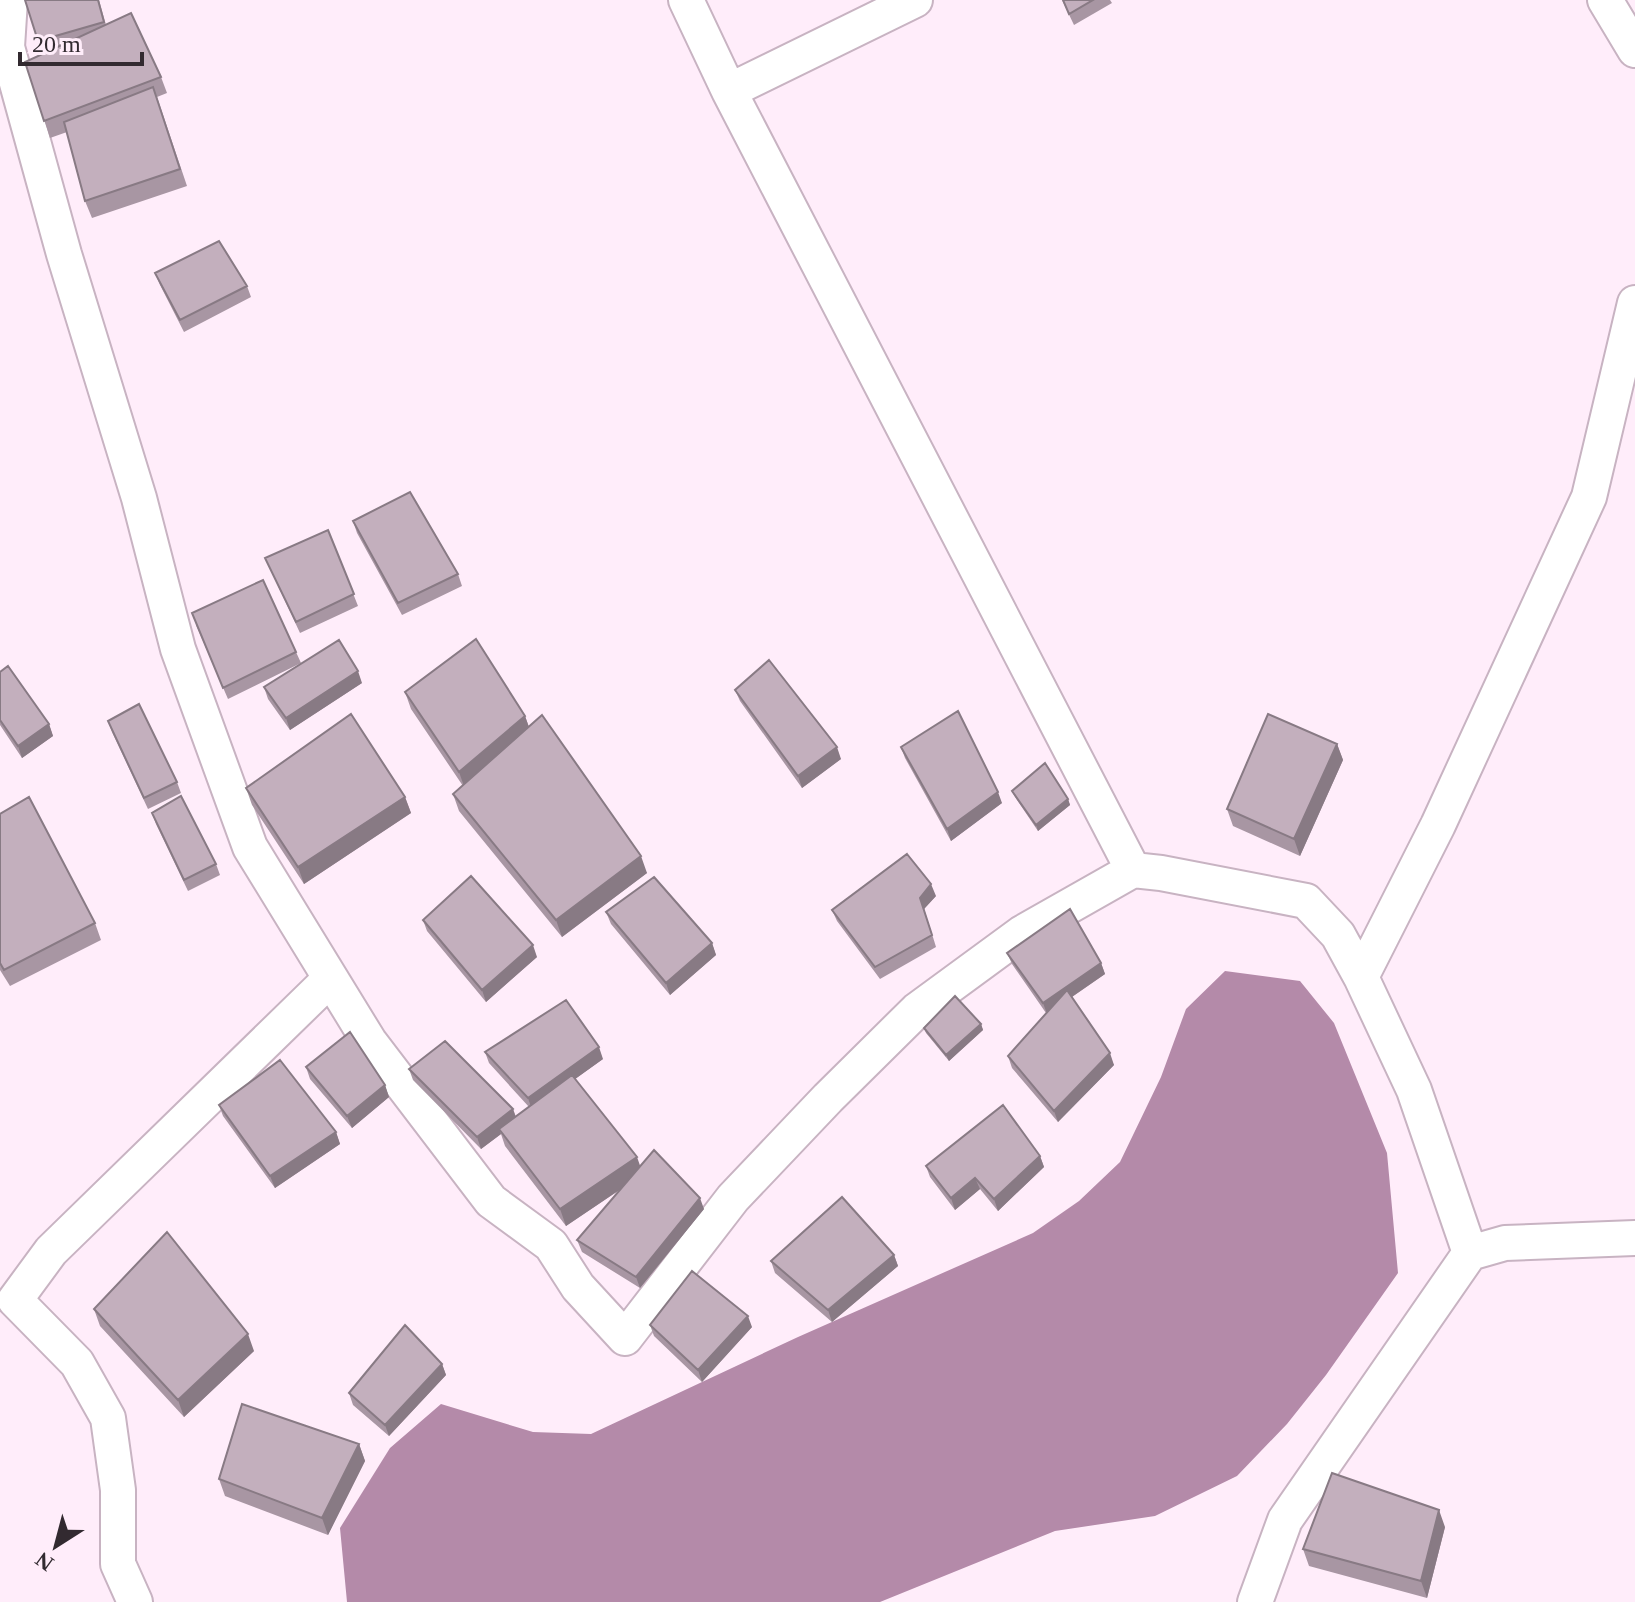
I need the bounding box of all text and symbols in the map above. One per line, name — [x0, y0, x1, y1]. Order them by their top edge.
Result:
scale bar — [20, 16, 142, 66]
text: 20 m — [32, 31, 81, 57]
north arrow — [16, 1506, 96, 1586]
text: N — [31, 1547, 58, 1577]

